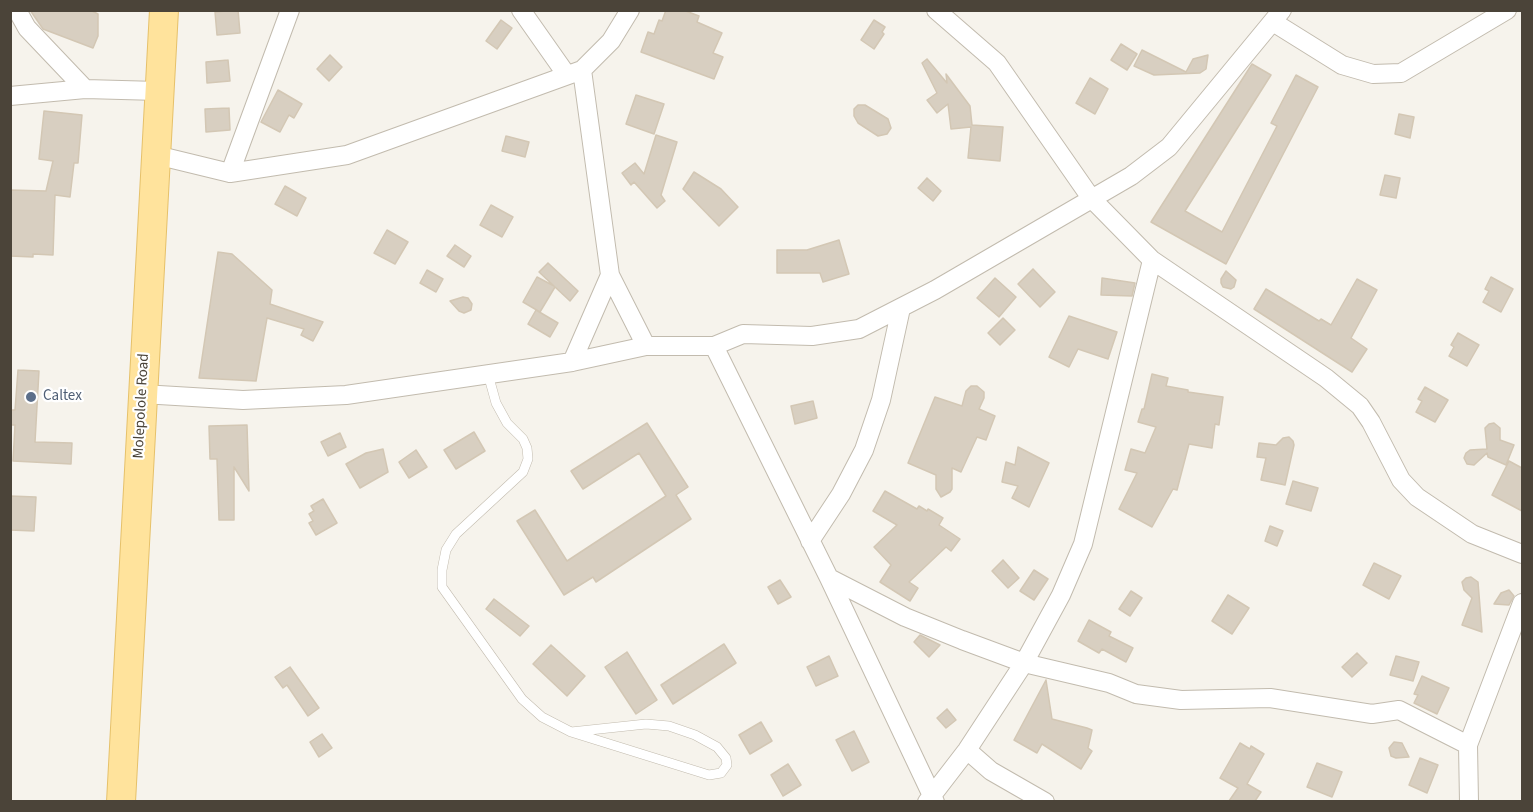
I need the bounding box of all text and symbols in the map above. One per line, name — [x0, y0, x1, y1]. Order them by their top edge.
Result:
street label: Molepolole Road — [130, 353, 154, 459]
place label: Caltex — [43, 388, 82, 406]
marker: Caltex — [24, 390, 38, 404]

